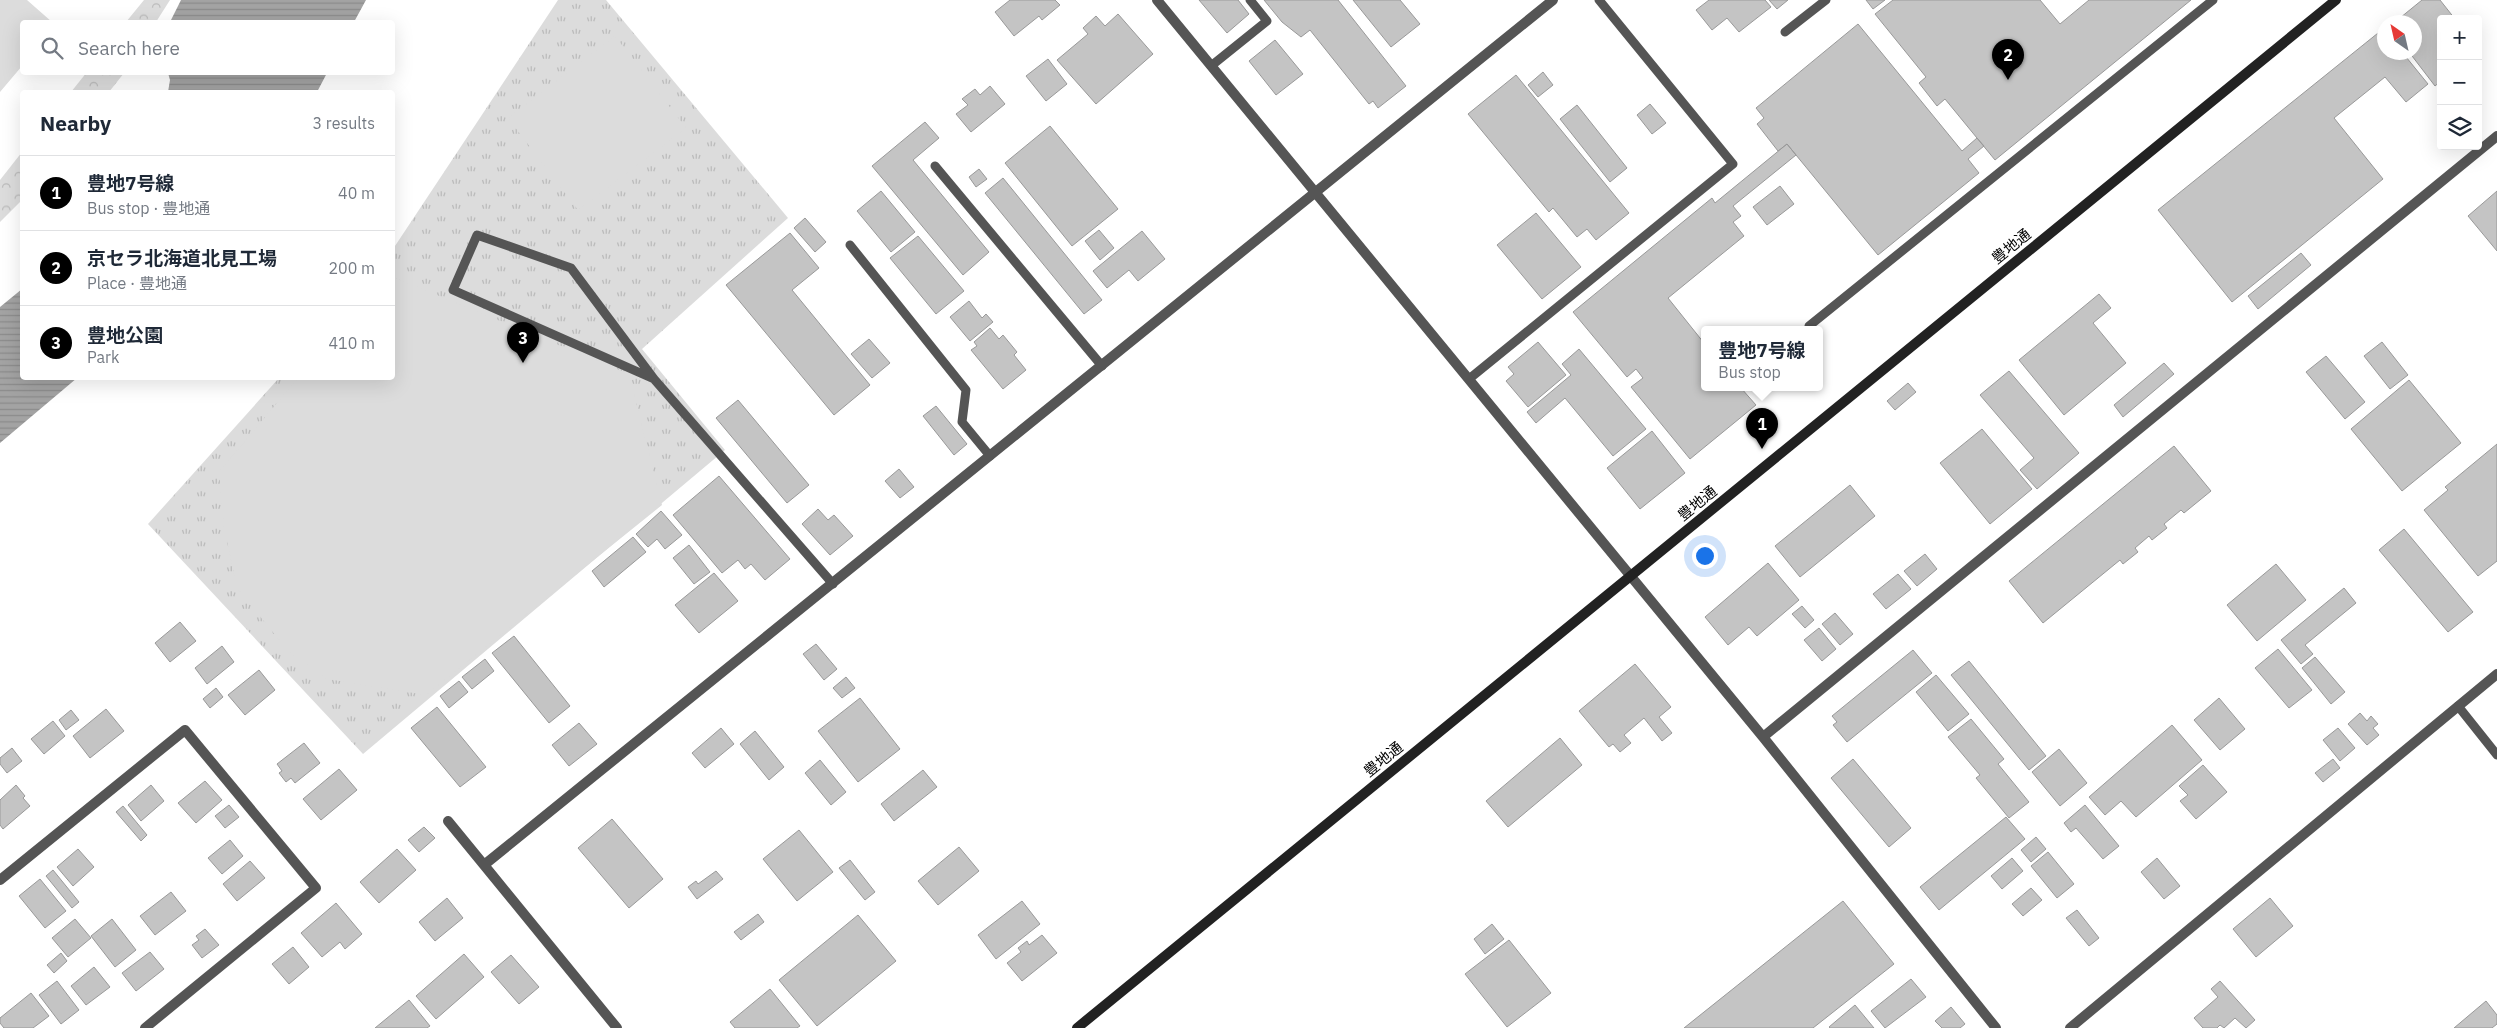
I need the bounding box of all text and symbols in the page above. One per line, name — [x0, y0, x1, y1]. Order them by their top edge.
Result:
north arrow — [2377, 15, 2422, 60]
map controls — [2437, 15, 2482, 150]
button: + — [2437, 15, 2482, 60]
search box — [20, 20, 395, 75]
icon: search — [38, 34, 66, 62]
text: Search here — [78, 36, 180, 60]
pin: 2 — [1992, 39, 2024, 80]
button: − — [2437, 60, 2482, 105]
button: layers — [2437, 105, 2482, 150]
text: Nearby — [40, 109, 111, 137]
text: 3 results — [312, 113, 375, 133]
text: 豊地7号線 — [87, 171, 174, 195]
text: 1 — [51, 183, 61, 203]
text: 40 m — [338, 183, 375, 203]
text: Bus stop · 豊地通 — [87, 198, 210, 218]
street label: 豊地通 — [1988, 224, 2034, 268]
text: 京セラ北海道北見工場 — [87, 246, 277, 270]
text: 2 — [51, 258, 61, 278]
text: 200 m — [328, 258, 375, 278]
text: Place · 豊地通 — [87, 273, 187, 293]
pin: 3 — [507, 322, 539, 363]
text: 豊地公園 — [87, 323, 163, 347]
popup — [1701, 326, 1823, 391]
text: 3 — [51, 333, 61, 353]
text: 410 m — [328, 333, 375, 353]
text: 豊地7号線 — [1718, 338, 1806, 362]
text: Park — [87, 347, 119, 367]
text: Bus stop — [1718, 362, 1781, 382]
pin: 1 — [1746, 408, 1778, 449]
street label: 豊地通 — [1674, 481, 1720, 525]
your location — [1692, 543, 1718, 569]
street label: 豊地通 — [1360, 737, 1406, 781]

